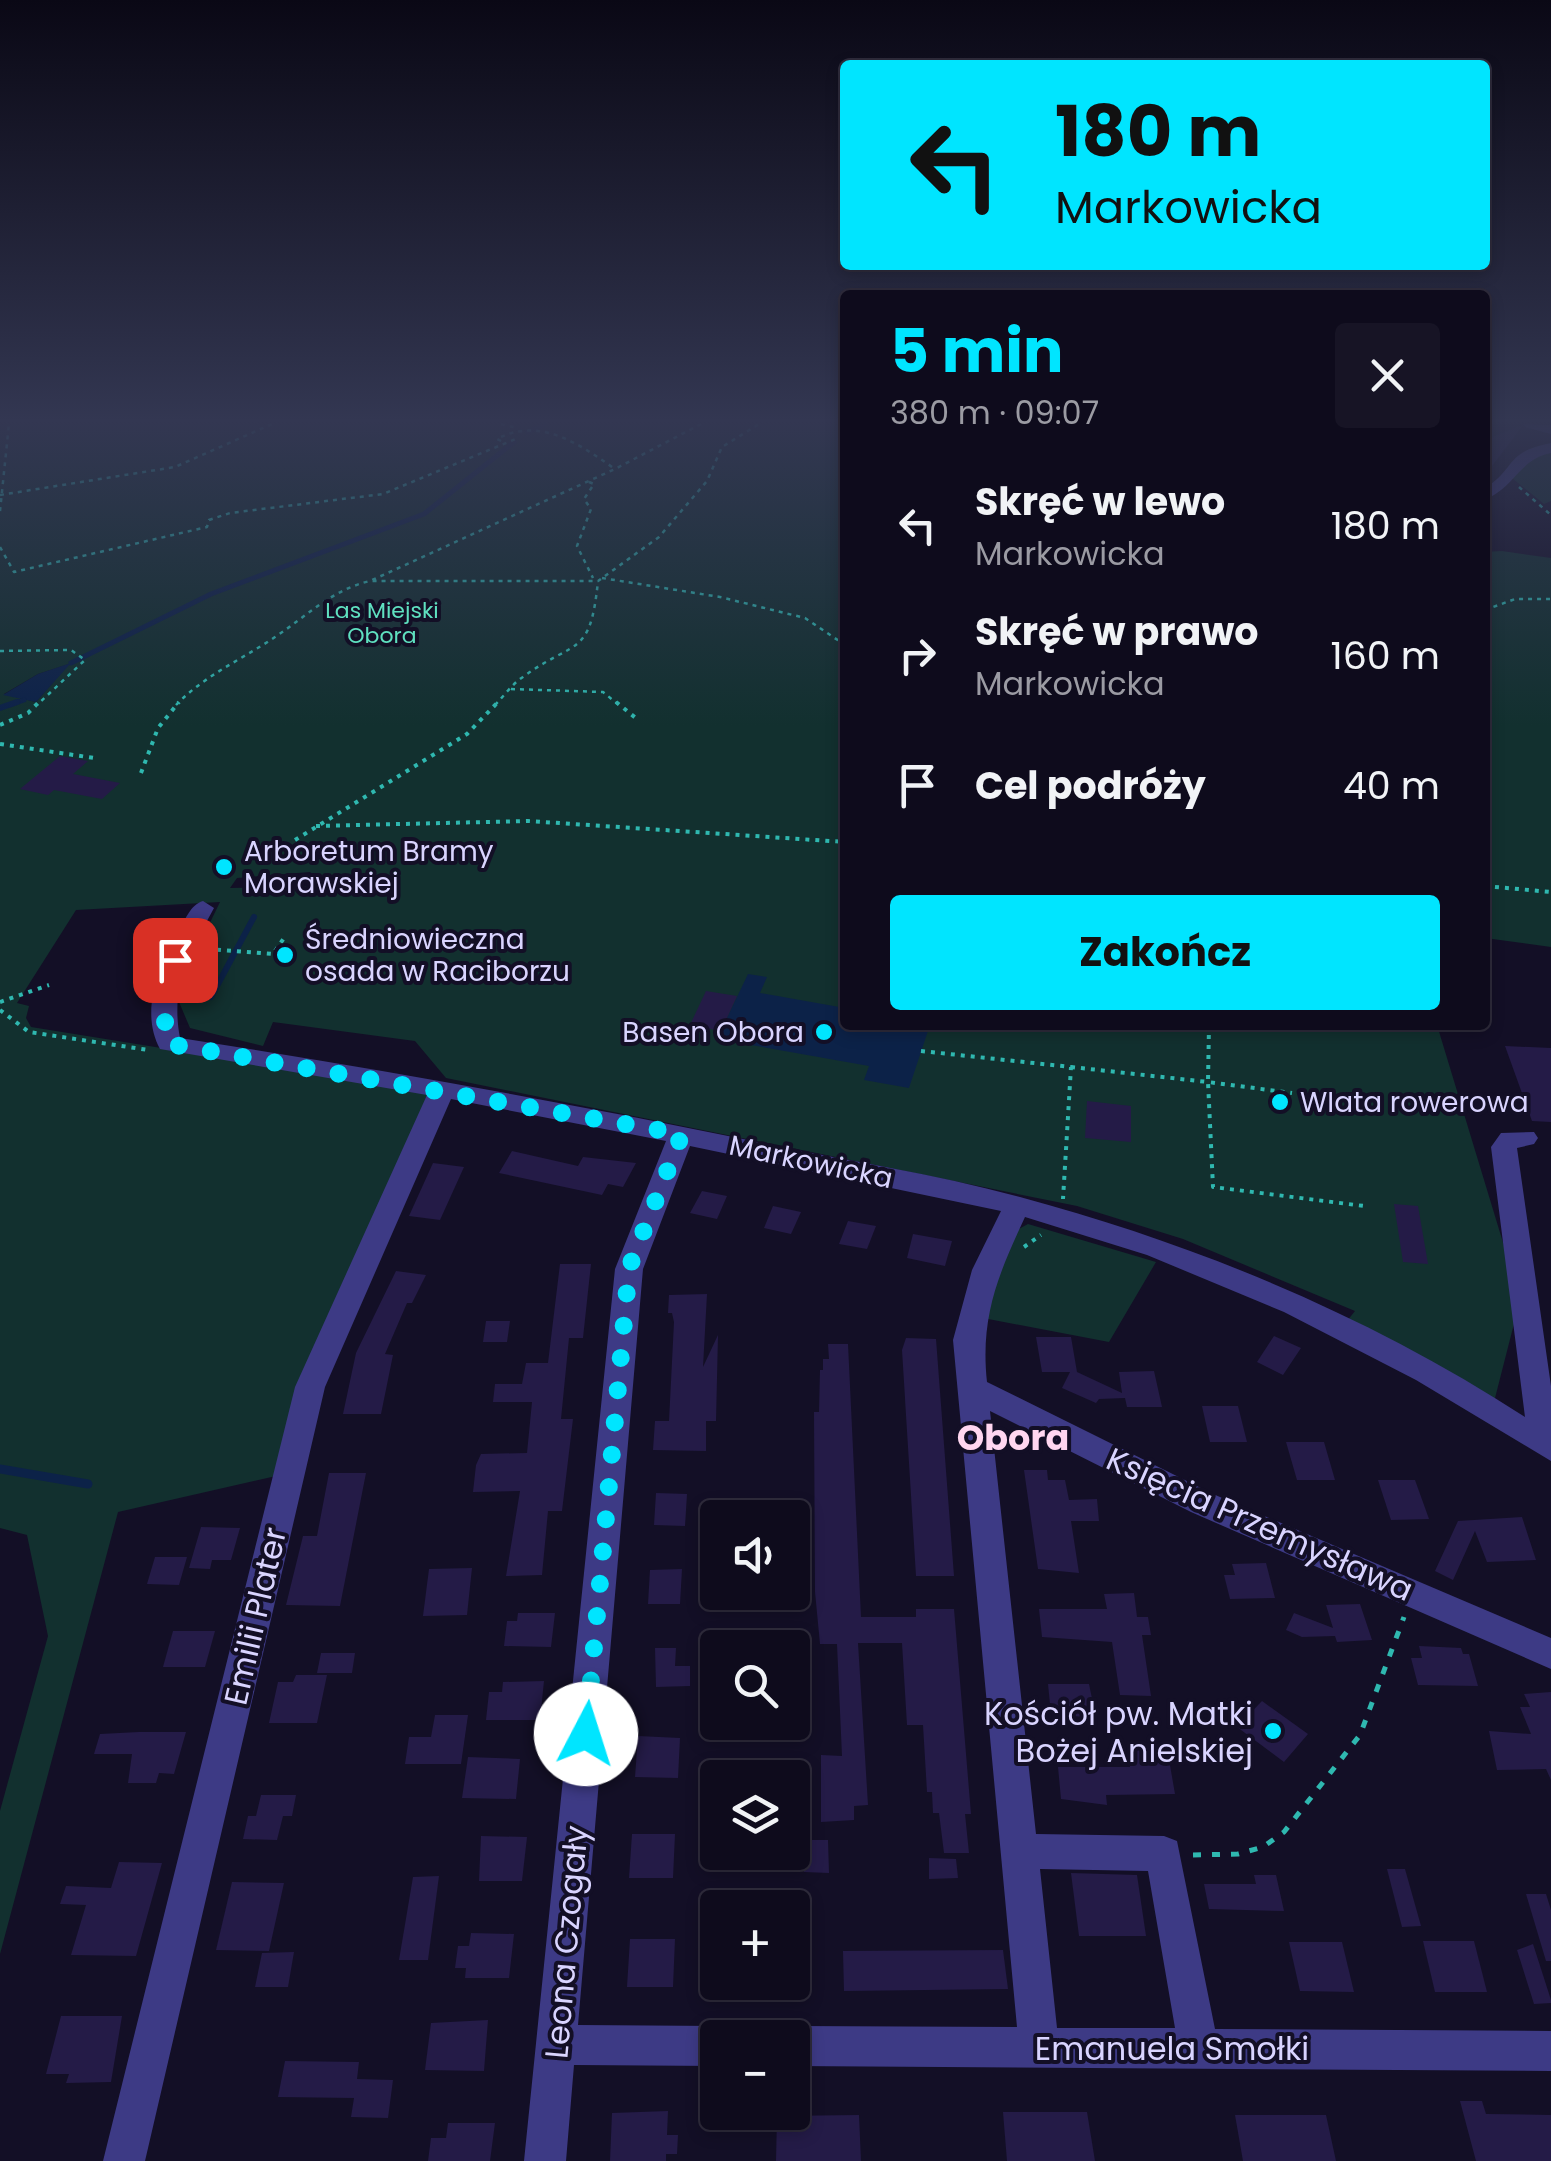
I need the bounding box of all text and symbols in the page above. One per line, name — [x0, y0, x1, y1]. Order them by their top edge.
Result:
text: 180 m — [1055, 82, 1261, 181]
icon: left — [890, 100, 1020, 230]
text: Markowicka — [1055, 176, 1322, 239]
text: 5 min — [890, 309, 1063, 393]
button: close — [1335, 323, 1440, 428]
text: 380 m · 09:07 — [890, 390, 1099, 435]
text: Skręć w lewo — [975, 475, 1225, 528]
icon: left — [890, 498, 945, 553]
text: 180 m — [1331, 499, 1440, 552]
text: Markowicka — [975, 531, 1165, 576]
park label: Las Miejski Obora — [325, 595, 439, 651]
text: Skręć w prawo — [975, 605, 1259, 658]
icon: right — [890, 628, 945, 683]
text: 160 m — [1331, 629, 1440, 682]
text: Markowicka — [975, 661, 1165, 706]
icon: arrive — [890, 758, 945, 813]
text: Cel podróży — [975, 759, 1206, 812]
text: 40 m — [1343, 759, 1440, 812]
place label: Arboretum Bramy Morawskiej — [244, 832, 494, 903]
marker: Arboretum Bramy Morawskiej — [213, 856, 235, 878]
button: Zakończ — [890, 895, 1440, 1010]
pin — [133, 918, 218, 1003]
place label: Średniowieczna osada w Raciborzu — [305, 920, 570, 991]
icon: arrive — [148, 933, 203, 988]
marker: Średniowieczna osada w Raciborzu — [274, 944, 296, 966]
place label: Basen Obora — [622, 1013, 804, 1052]
marker: Basen Obora — [813, 1021, 835, 1043]
place label: WIata rowerowa — [1300, 1083, 1529, 1122]
marker: WIata rowerowa — [1269, 1091, 1291, 1113]
street label: Markowicka — [726, 1126, 896, 1198]
district label: Obora — [957, 1413, 1069, 1462]
street label: Księcia Przemysława — [1100, 1436, 1420, 1612]
map controls — [700, 1500, 810, 2130]
button: sound — [700, 1500, 810, 1610]
street label: Emilii Plater — [213, 1523, 297, 1709]
button: search — [700, 1630, 810, 1740]
position arrow — [534, 1682, 638, 1786]
place label: Kościół pw. Matki Bożej Anielskiej — [984, 1691, 1253, 1773]
marker: Kościół pw. Matki Bożej Anielskiej — [1262, 1720, 1284, 1742]
button: layers — [700, 1760, 810, 1870]
street label: Leona Czogały — [533, 1824, 599, 2060]
button: + — [700, 1890, 810, 2000]
button: − — [700, 2020, 810, 2130]
street label: Emanuela Smołki — [1035, 2026, 1309, 2071]

